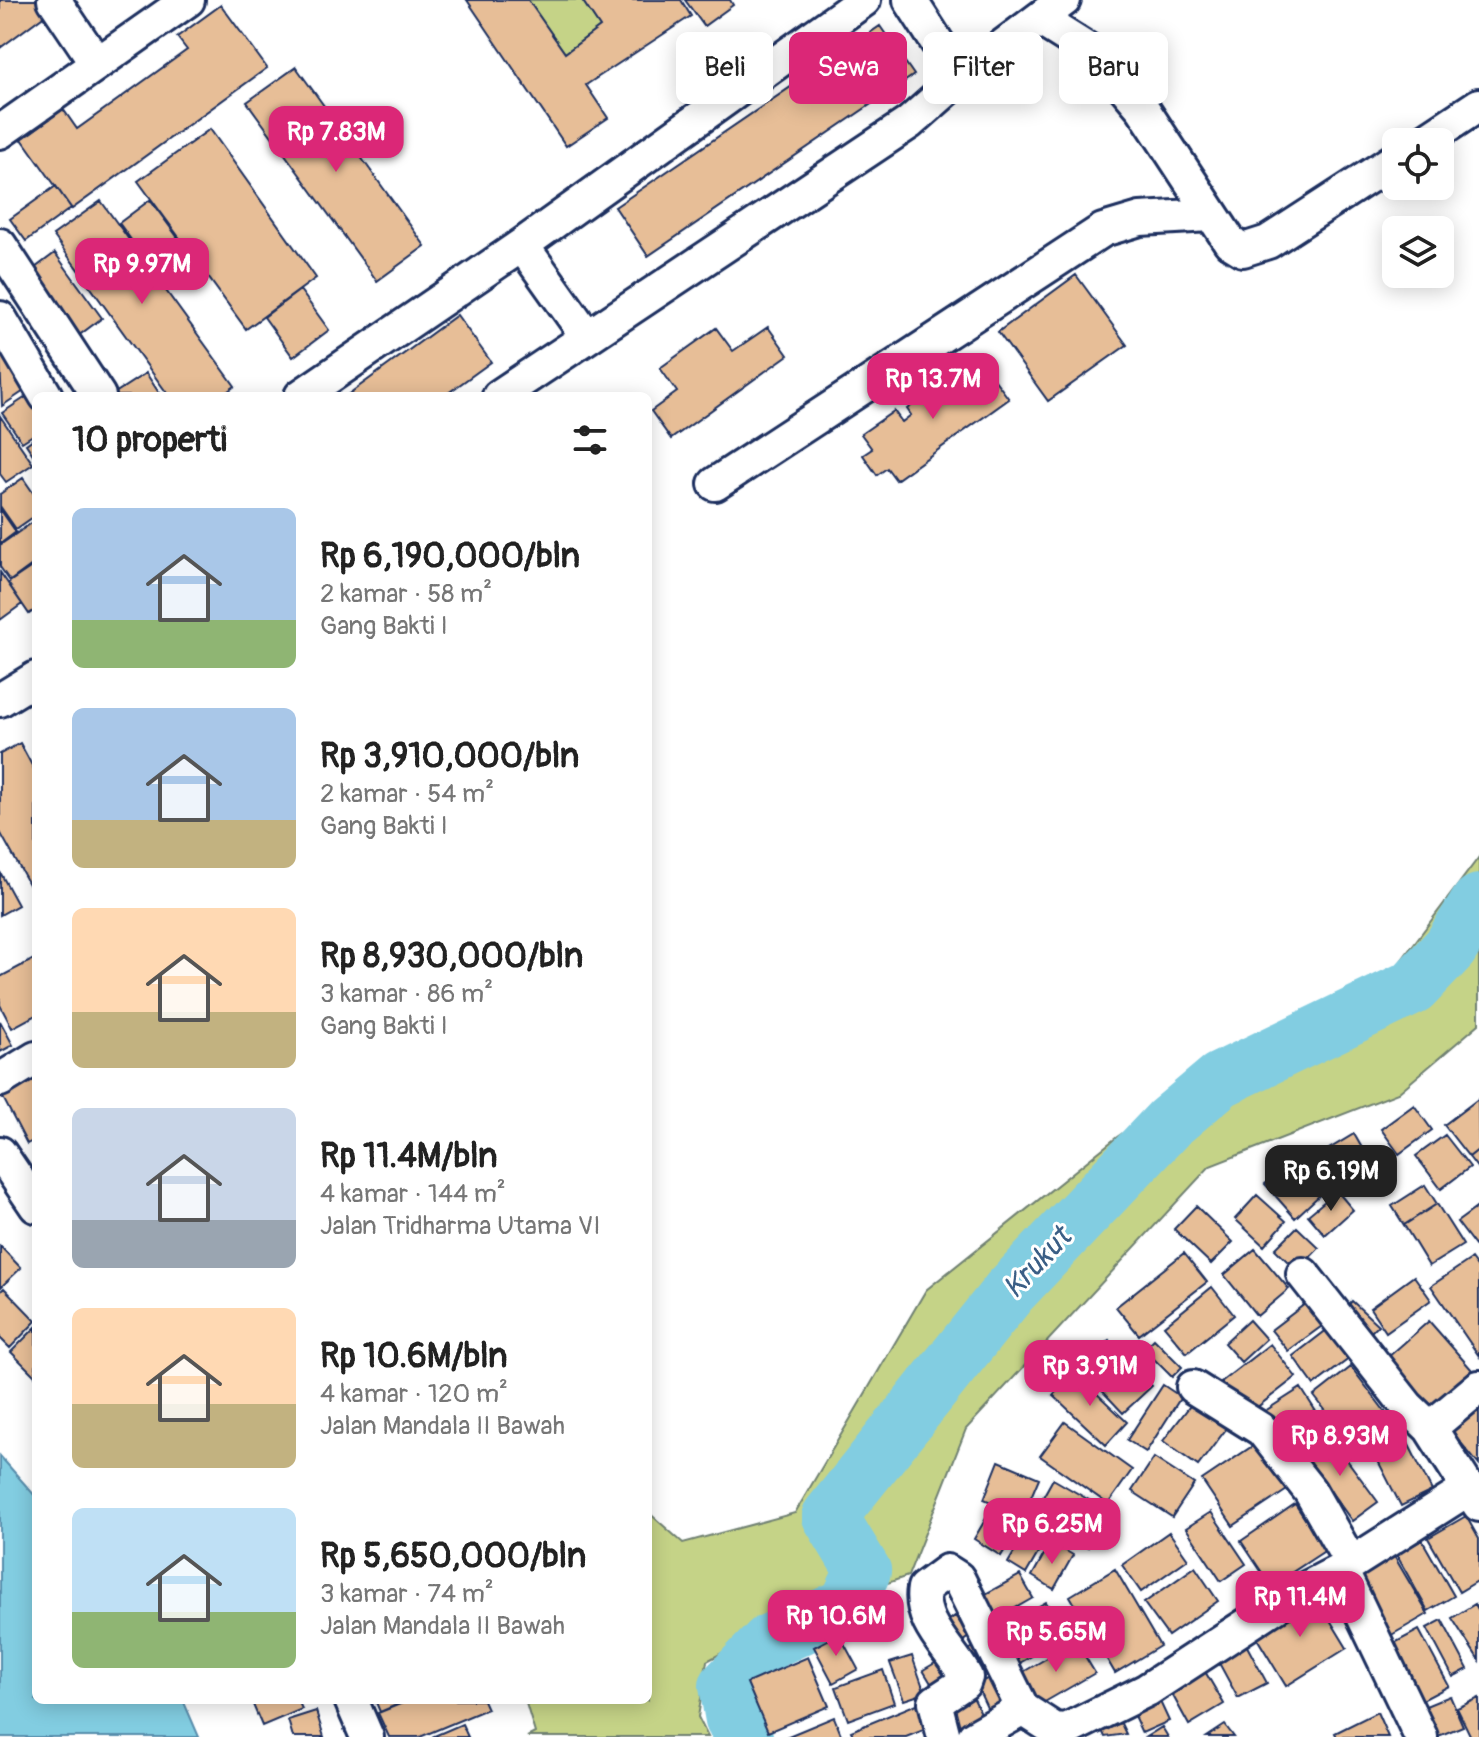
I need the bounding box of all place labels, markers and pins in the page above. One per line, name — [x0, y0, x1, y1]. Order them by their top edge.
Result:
pin: Rp 7.83M — [253, 106, 419, 174]
pin: Rp 9.97M — [59, 238, 225, 306]
pin: Rp 13.7M — [850, 353, 1016, 421]
pin: Rp 6.19M — [1248, 1145, 1414, 1213]
pin: Rp 3.91M — [1007, 1340, 1173, 1408]
pin: Rp 8.93M — [1257, 1410, 1423, 1478]
pin: Rp 6.25M — [969, 1498, 1135, 1566]
pin: Rp 11.4M — [1217, 1571, 1383, 1639]
pin: Rp 10.6M — [753, 1590, 919, 1658]
pin: Rp 5.65M — [973, 1606, 1139, 1674]

